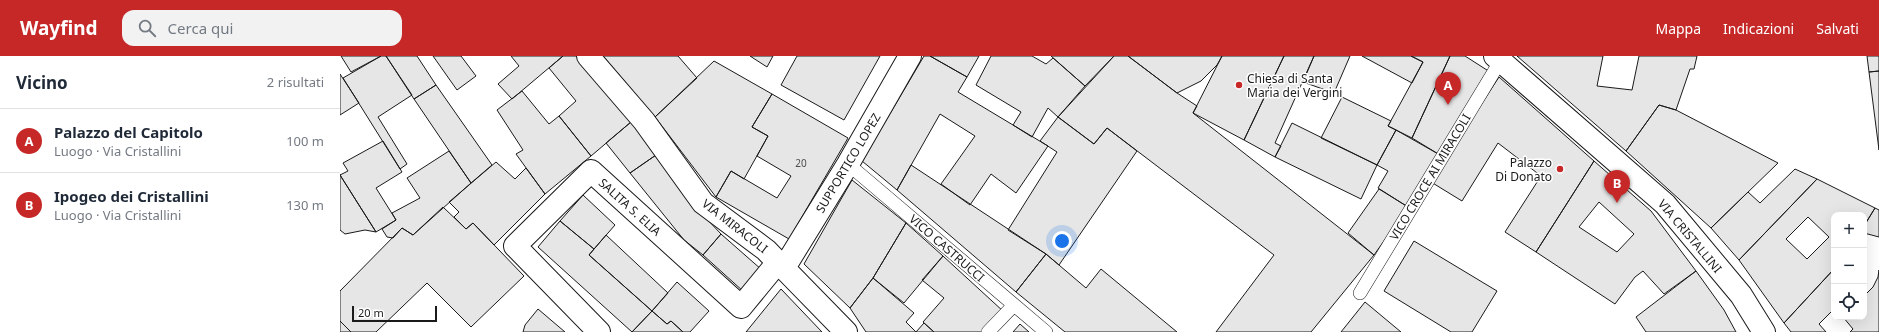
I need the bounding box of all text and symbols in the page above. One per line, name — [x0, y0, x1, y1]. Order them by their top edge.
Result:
search box — [122, 10, 402, 46]
text: Wayfind — [20, 15, 98, 41]
icon: search — [136, 17, 158, 39]
text: Cerca qui — [168, 18, 233, 38]
text: Mappa — [1655, 19, 1701, 38]
text: Indicazioni — [1723, 19, 1794, 38]
text: Salvati — [1816, 19, 1859, 38]
place label: Chiesa di Santa Maria dei Vergini — [1247, 70, 1342, 101]
text: Vicino — [16, 71, 68, 94]
pin: A — [1435, 72, 1461, 105]
text: 2 risultati — [267, 73, 324, 91]
marker: Chiesa di Santa Maria dei Vergini — [1234, 80, 1244, 90]
street label: SUPPORTICO LOPEZ — [811, 110, 885, 216]
street label: VICO CROCE AI MIRACOLI — [1385, 111, 1475, 243]
text: Palazzo del Capitolo — [54, 122, 203, 142]
text: A — [25, 132, 34, 150]
text: 100 m — [286, 132, 324, 150]
text: Luogo · Via Cristallini — [54, 142, 181, 160]
place label: Palazzo Di Donato — [1495, 154, 1552, 185]
house number: 20 — [795, 156, 807, 170]
marker: Palazzo Di Donato — [1555, 164, 1565, 174]
pin: B — [1604, 170, 1630, 203]
street label: SALITA S. ELIA — [595, 174, 665, 240]
text: Ipogeo dei Cristallini — [54, 186, 209, 206]
street label: VIA MIRACOLI — [699, 195, 771, 257]
text: B — [25, 196, 33, 214]
text: 130 m — [286, 196, 324, 214]
street label: VIA CRISTALLINI — [1654, 196, 1726, 276]
text: Luogo · Via Cristallini — [54, 206, 181, 224]
street label: VICO CASTRUCCI — [906, 210, 988, 286]
map controls — [1831, 212, 1867, 320]
button: + — [1831, 212, 1867, 248]
your location — [1052, 231, 1072, 251]
button: − — [1831, 248, 1867, 284]
button: locate — [1831, 284, 1867, 320]
scale bar — [352, 304, 437, 323]
text: 20 m — [358, 305, 384, 320]

